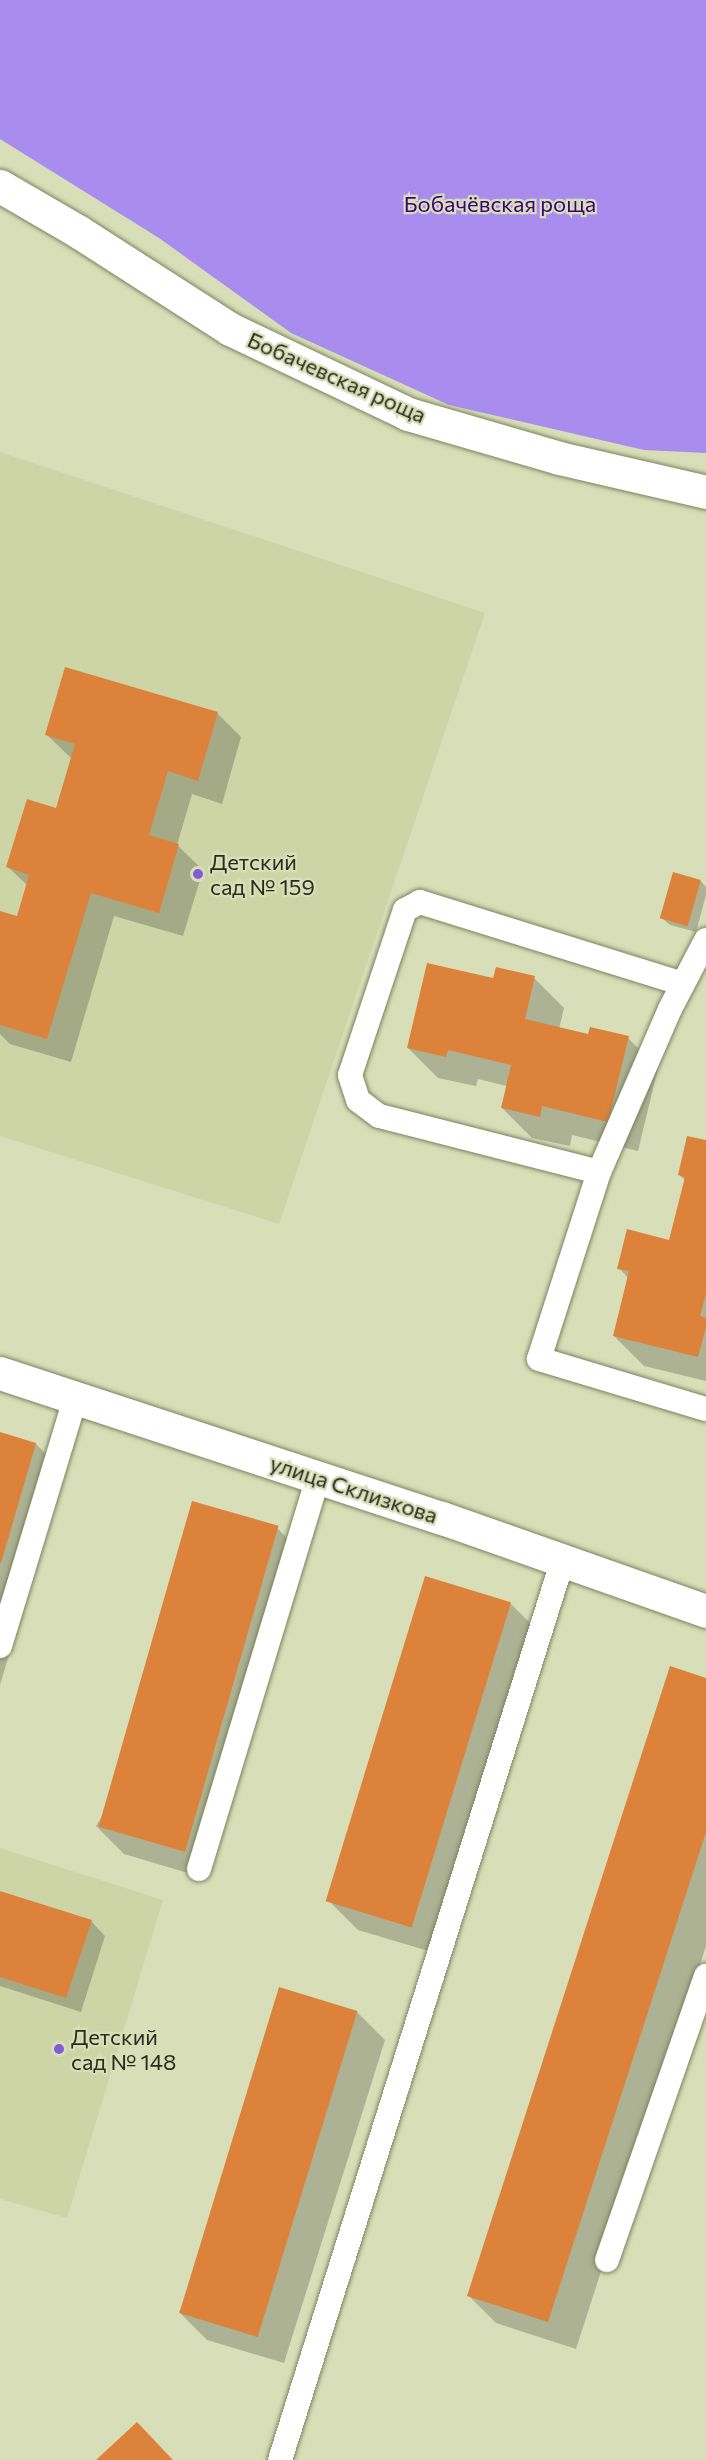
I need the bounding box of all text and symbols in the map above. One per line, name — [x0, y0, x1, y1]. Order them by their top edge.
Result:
park label: Бобачёвская роща — [404, 191, 596, 217]
street label: Бобачевская роща — [244, 326, 430, 428]
place label: Детский сад № 159 — [210, 848, 315, 900]
marker: Детский сад № 159 — [191, 867, 205, 881]
street label: улица Склизкова — [267, 1449, 441, 1529]
place label: Детский сад № 148 — [71, 2023, 176, 2074]
marker: Детский сад № 148 — [52, 2042, 66, 2056]

